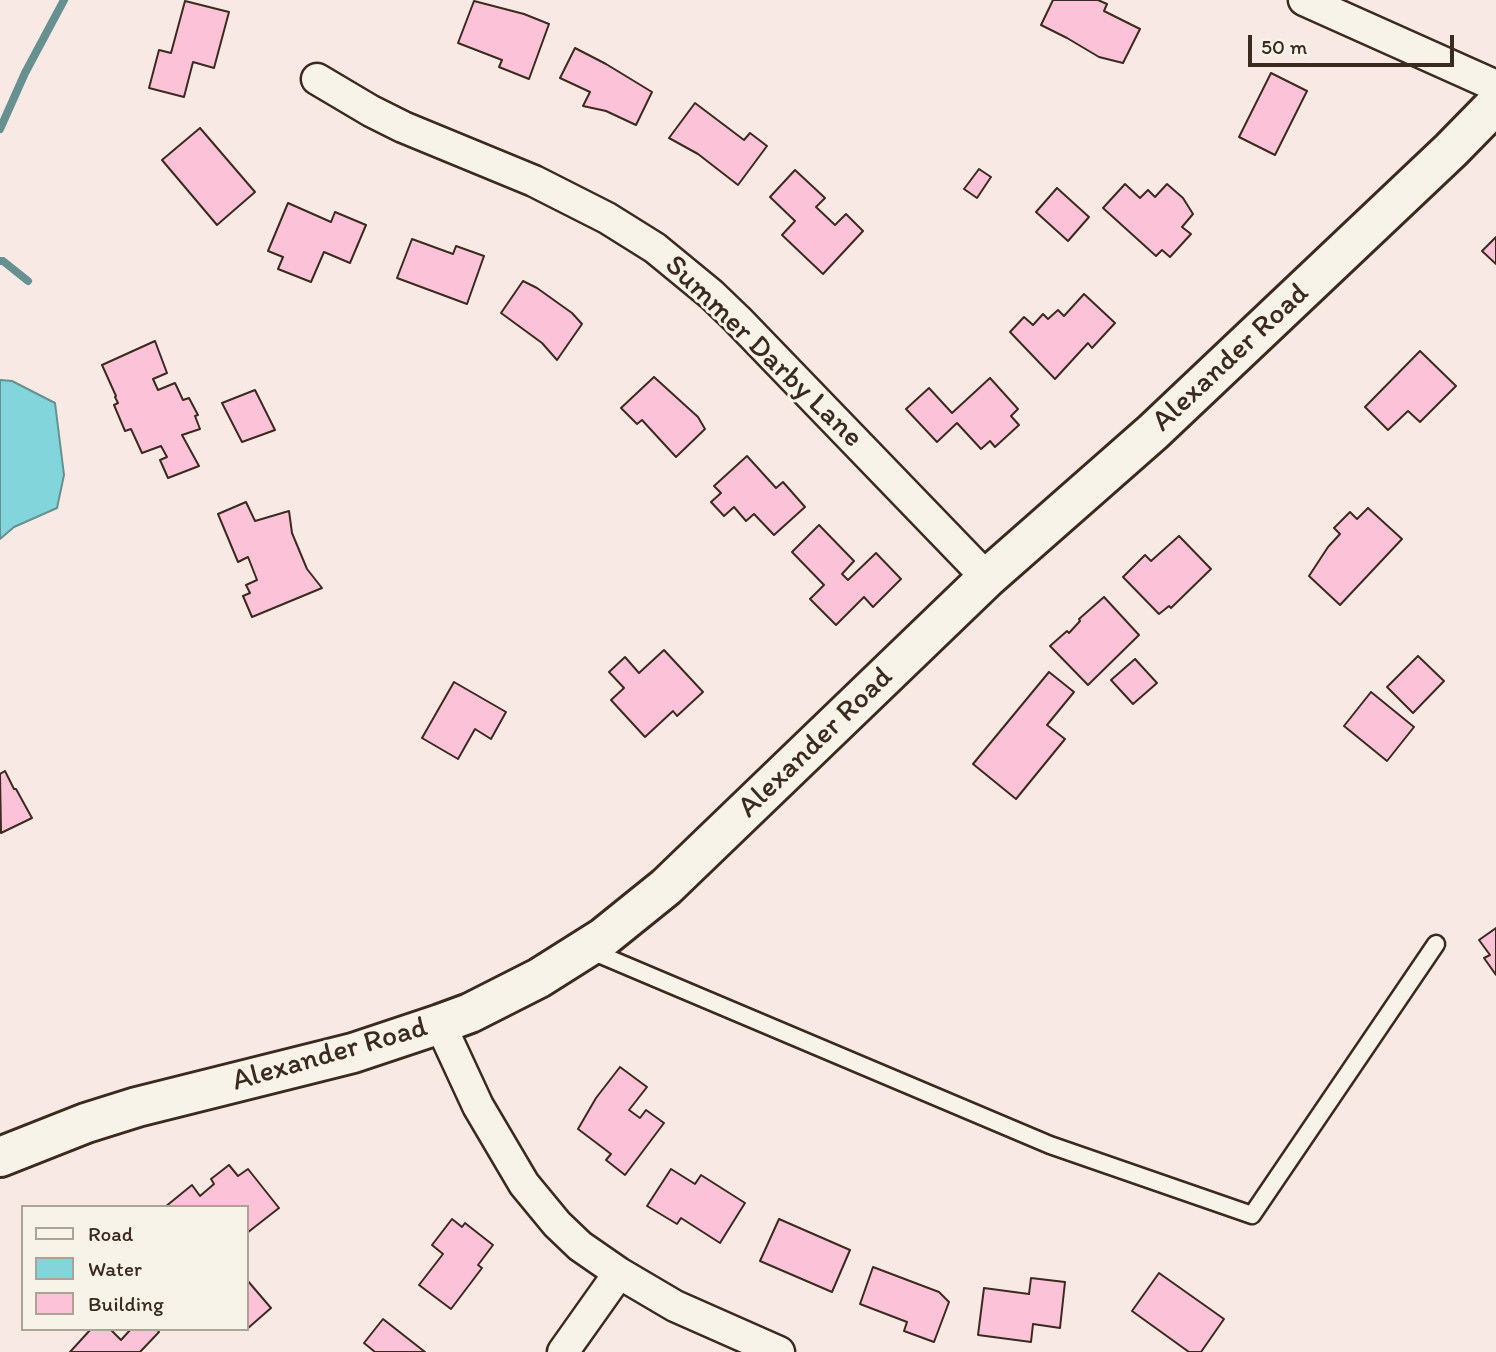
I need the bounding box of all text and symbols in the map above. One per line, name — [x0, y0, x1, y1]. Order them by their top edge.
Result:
scale bar — [1251, 21, 1458, 65]
text: 50 m — [1261, 34, 1307, 59]
street label: Summer Darby Lane — [656, 248, 870, 456]
street label: Alexander Road — [1145, 276, 1317, 440]
street label: Alexander Road — [731, 660, 901, 826]
street label: Alexander Road — [228, 1010, 432, 1100]
legend — [21, 1205, 248, 1331]
text: Road — [88, 1221, 133, 1246]
text: Water — [88, 1256, 142, 1281]
text: Building — [88, 1291, 164, 1316]

